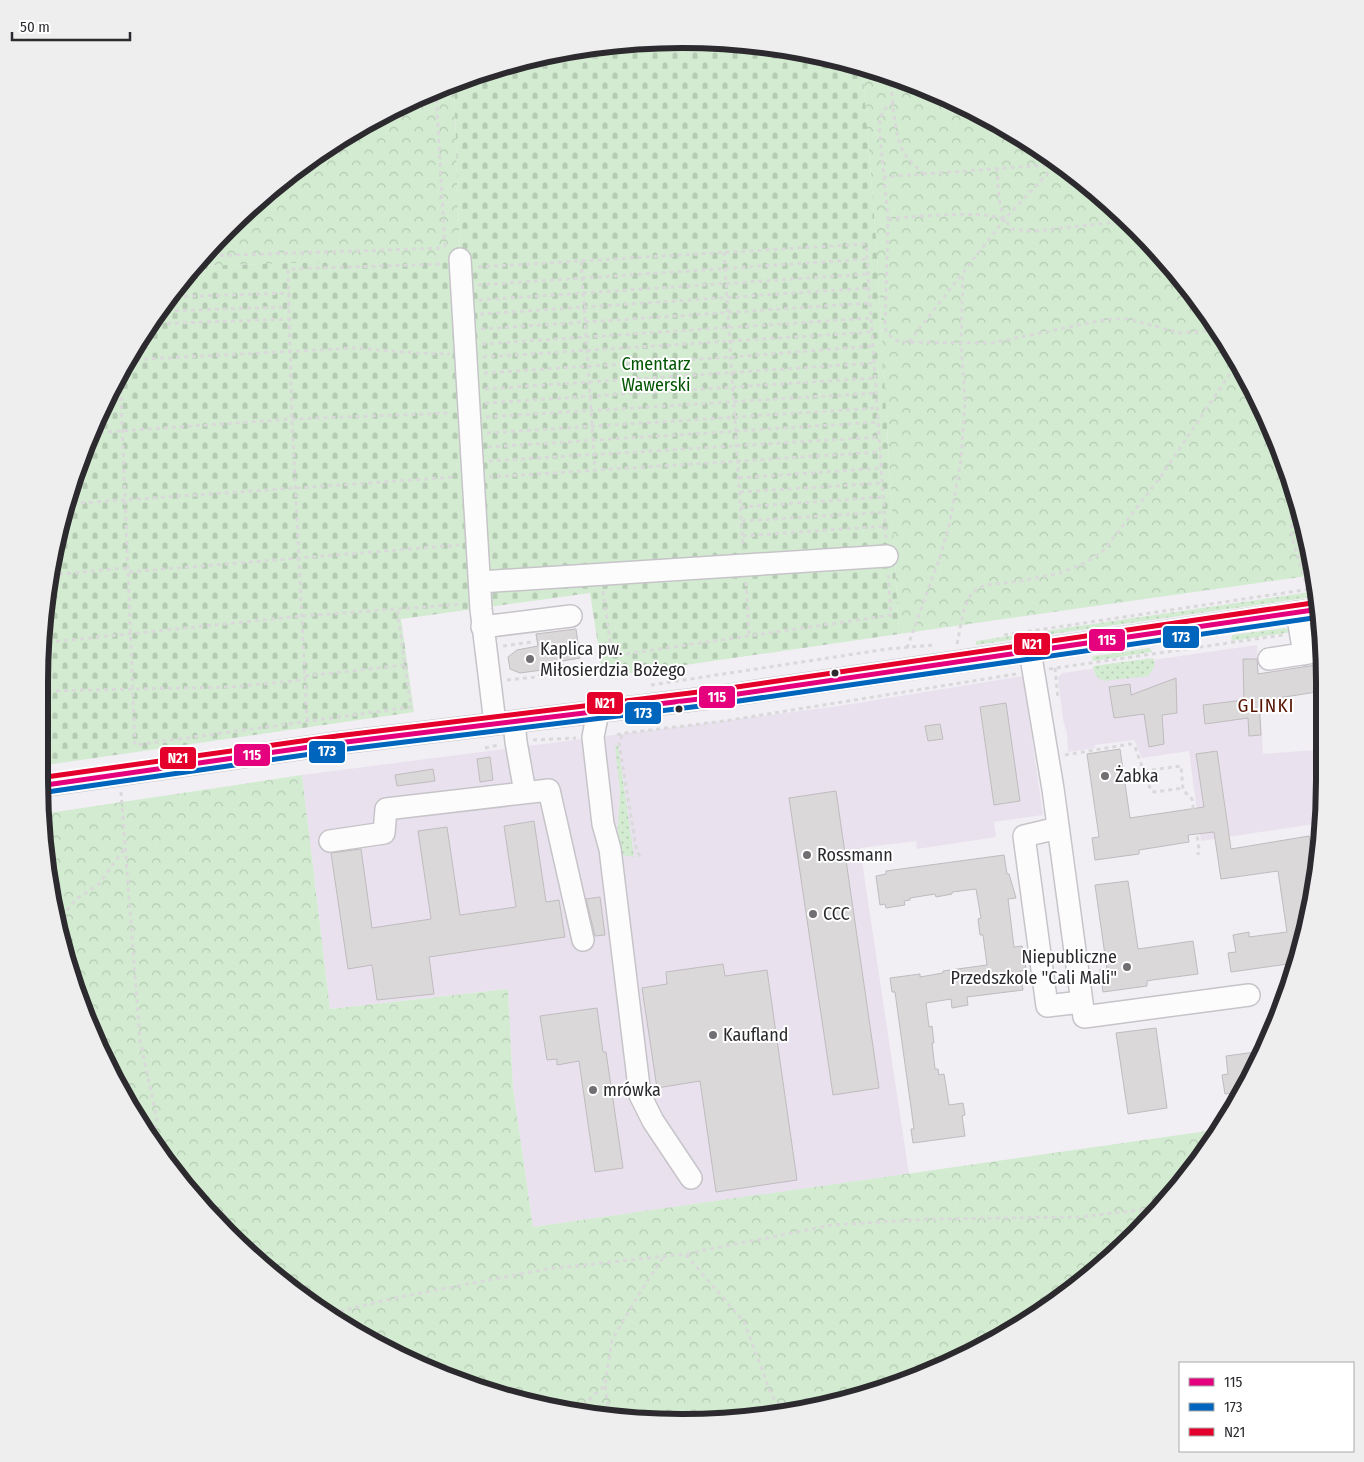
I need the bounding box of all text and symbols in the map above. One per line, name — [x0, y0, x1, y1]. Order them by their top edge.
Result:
scale bar — [12, 10, 130, 42]
text: 50 m — [20, 18, 50, 36]
park label: Cmentarz Wawerski — [622, 353, 691, 396]
line badge: 173 — [1162, 625, 1200, 649]
line badge: 115 — [1088, 628, 1126, 652]
text: 173 — [1172, 629, 1191, 646]
line badge: N21 — [1013, 632, 1051, 656]
text: 115 — [1098, 632, 1116, 649]
text: N21 — [1022, 636, 1042, 653]
place label: Kaplica pw. Miłosierdzia Bożego — [540, 638, 686, 681]
marker: Kaplica pw. Miłosierdzia Bożego — [524, 653, 536, 665]
unlabelled marker — [830, 668, 840, 678]
line badge: 115 — [698, 685, 736, 709]
text: 115 — [708, 689, 726, 706]
line badge: N21 — [586, 691, 624, 715]
district label: GLINKI — [1238, 694, 1294, 717]
text: N21 — [595, 695, 615, 712]
line badge: 173 — [624, 701, 662, 725]
unlabelled marker — [674, 704, 684, 714]
text: 173 — [634, 705, 653, 722]
line badge: 173 — [308, 740, 346, 764]
line badge: 115 — [233, 743, 271, 767]
text: 173 — [318, 743, 337, 760]
line badge: N21 — [159, 746, 197, 770]
text: 115 — [243, 747, 261, 764]
text: N21 — [168, 750, 188, 767]
place label: Żabka — [1115, 765, 1159, 787]
marker: Żabka — [1099, 770, 1111, 782]
place label: Rossmann — [817, 844, 893, 866]
marker: Rossmann — [801, 849, 813, 861]
place label: CCC — [823, 903, 850, 925]
marker: CCC — [807, 908, 819, 920]
place label: Niepubliczne Przedszkole "Cali Mali" — [951, 946, 1117, 989]
marker: Niepubliczne Przedszkole "Cali Mali" — [1121, 961, 1133, 973]
place label: Kaufland — [723, 1024, 788, 1046]
marker: Kaufland — [707, 1029, 719, 1041]
place label: mrówka — [603, 1079, 661, 1101]
marker: mrówka — [587, 1084, 599, 1096]
legend — [1179, 1362, 1354, 1452]
text: 115 — [1224, 1373, 1242, 1391]
text: 173 — [1224, 1398, 1243, 1416]
text: N21 — [1224, 1423, 1245, 1441]

